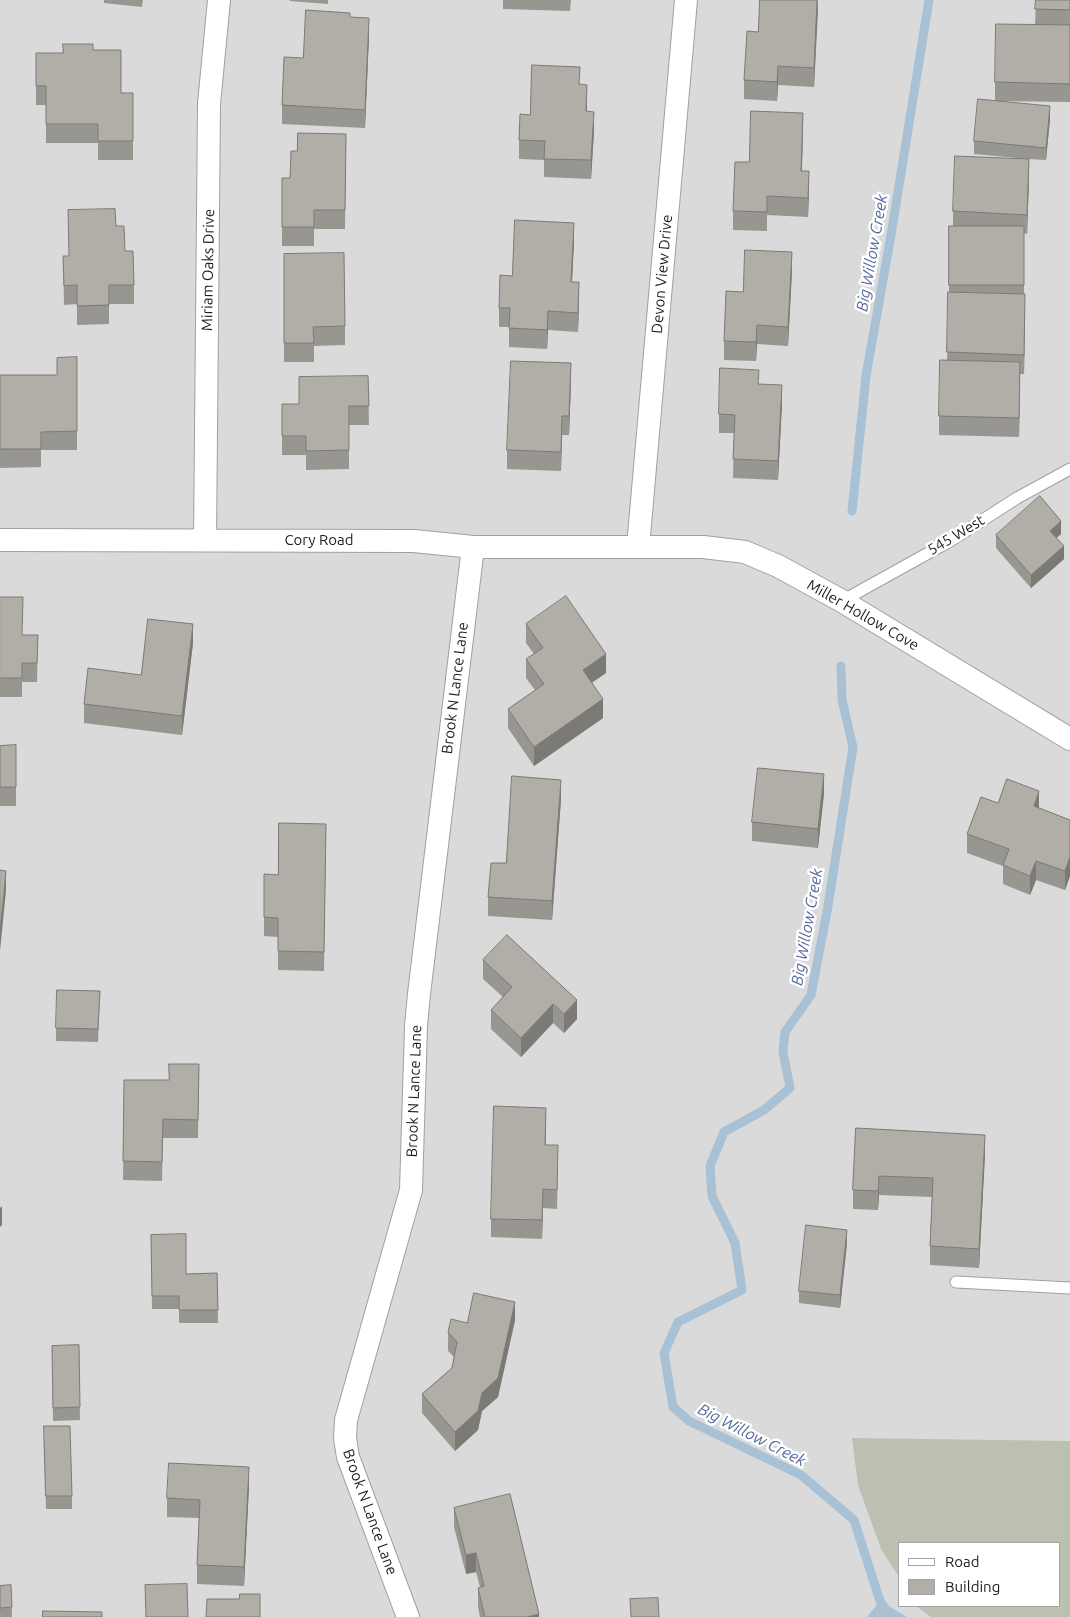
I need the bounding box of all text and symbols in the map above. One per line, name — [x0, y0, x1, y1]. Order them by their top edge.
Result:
water label: Big Willow Creek — [852, 193, 892, 313]
street label: Miriam Oaks Drive — [198, 209, 218, 331]
street label: Devon View Drive — [648, 214, 676, 334]
street label: 545 West — [924, 511, 988, 559]
street label: Cory Road — [284, 531, 354, 549]
street label: Miller Hollow Cove — [804, 576, 922, 654]
street label: Brook N Lance Lane — [438, 621, 472, 755]
water label: Big Willow Creek — [787, 867, 827, 987]
street label: Brook N Lance Lane — [403, 1024, 425, 1158]
water label: Big Willow Creek — [695, 1400, 809, 1470]
street label: Brook N Lance Lane — [339, 1447, 401, 1577]
legend — [898, 1542, 1060, 1607]
text: Road — [945, 1553, 980, 1570]
text: Building — [945, 1578, 1000, 1595]

